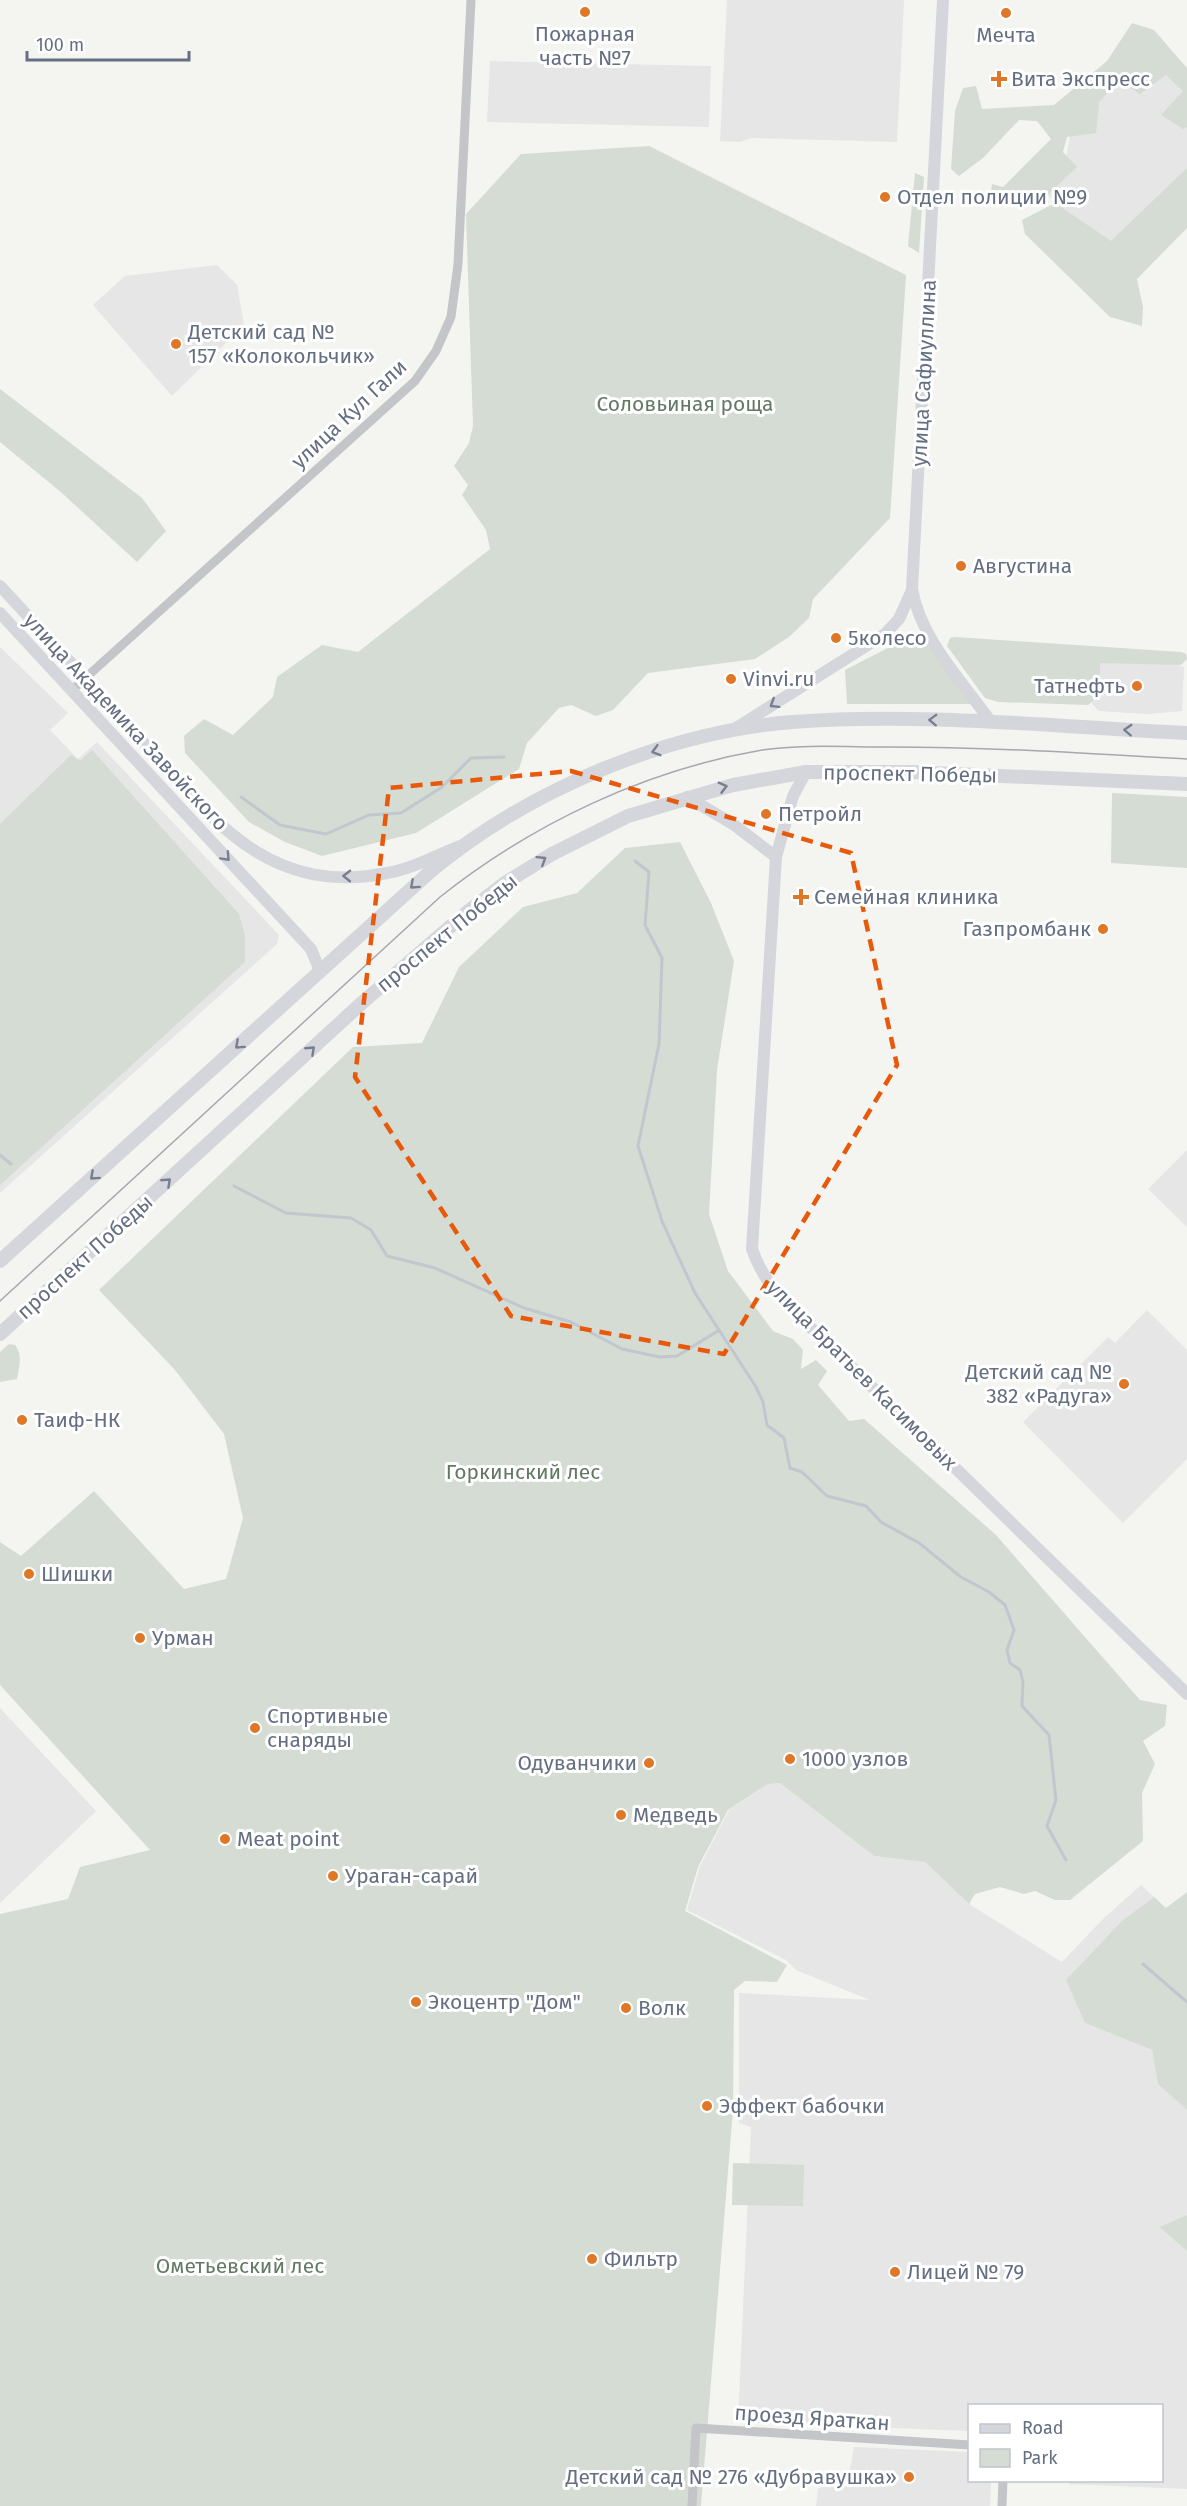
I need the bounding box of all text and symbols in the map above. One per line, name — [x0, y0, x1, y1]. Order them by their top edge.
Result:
marker: Пожарная часть №7 — [578, 5, 592, 19]
marker: Мечта — [999, 6, 1013, 20]
place label: Пожарная часть №7 — [535, 21, 635, 71]
place label: Мечта — [976, 22, 1036, 48]
scale bar — [27, 24, 189, 62]
text: 100 m — [36, 34, 84, 56]
place label: Вита Экспресс — [1011, 66, 1150, 92]
marker: Вита Экспресс — [992, 72, 1006, 86]
place label: Отдел полиции №9 — [897, 184, 1087, 210]
marker: Отдел полиции №9 — [878, 190, 892, 204]
street label: улица Сафиуллина — [906, 279, 942, 467]
place label: Детский сад № 157 «Колокольчик» — [187, 319, 375, 369]
marker: Детский сад № 157 «Колокольчик» — [169, 337, 183, 351]
street label: улица Кул Гали — [286, 354, 412, 474]
park label: Соловьиная роща — [597, 391, 773, 417]
place label: Августина — [973, 553, 1072, 579]
marker: Августина — [954, 559, 968, 573]
street label: улица Академика Завойского — [18, 608, 234, 836]
place label: 5колесо — [848, 625, 927, 651]
marker: 5колесо — [829, 631, 843, 645]
place label: Vinvi.ru — [743, 666, 814, 692]
marker: Vinvi.ru — [724, 672, 738, 686]
place label: Татнефть — [1034, 673, 1125, 699]
marker: Татнефть — [1130, 679, 1144, 693]
one-way arrow — [770, 697, 781, 708]
one-way arrow — [929, 714, 938, 726]
one-way arrow — [1123, 724, 1132, 737]
one-way arrow — [651, 744, 661, 756]
street label: проспект Победы — [823, 759, 997, 789]
one-way arrow — [717, 782, 727, 795]
place label: Петройл — [778, 801, 862, 827]
marker: Петройл — [759, 807, 773, 821]
one-way arrow — [219, 850, 230, 861]
one-way arrow — [536, 855, 546, 867]
street label: проспект Победы — [371, 868, 523, 998]
one-way arrow — [342, 870, 351, 882]
one-way arrow — [410, 878, 421, 889]
place label: Семейная клиника — [814, 884, 999, 910]
marker: Семейная клиника — [792, 888, 810, 906]
place label: Газпромбанк — [963, 916, 1091, 942]
marker: Газпромбанк — [1096, 922, 1110, 936]
one-way arrow — [235, 1038, 246, 1049]
one-way arrow — [304, 1046, 315, 1057]
one-way arrow — [90, 1169, 101, 1180]
one-way arrow — [160, 1178, 171, 1189]
street label: проспект Победы — [12, 1189, 158, 1325]
street label: улица Братьев Касимовых — [761, 1274, 963, 1476]
place label: Детский сад № 382 «Радуга» — [965, 1359, 1112, 1409]
marker: Детский сад № 382 «Радуга» — [1117, 1377, 1131, 1391]
place label: Таиф-НК — [34, 1407, 121, 1433]
marker: Таиф-НК — [15, 1413, 29, 1427]
park label: Горкинский лес — [446, 1459, 600, 1485]
place label: Шишки — [41, 1561, 113, 1587]
marker: Шишки — [22, 1567, 36, 1581]
place label: Урман — [152, 1625, 214, 1651]
marker: Урман — [133, 1631, 147, 1645]
place label: Спортивные снаряды — [267, 1703, 388, 1753]
marker: Спортивные снаряды — [248, 1721, 262, 1735]
place label: 1000 узлов — [802, 1746, 908, 1772]
place label: Одуванчики — [517, 1750, 637, 1776]
marker: 1000 узлов — [783, 1752, 797, 1766]
marker: Одуванчики — [642, 1756, 656, 1770]
place label: Медведь — [633, 1802, 718, 1828]
marker: Медведь — [614, 1808, 628, 1822]
place label: Meat point — [237, 1826, 340, 1852]
marker: Meat point — [218, 1832, 232, 1846]
place label: Ураган-сарай — [345, 1863, 478, 1889]
marker: Ураган-сарай — [326, 1869, 340, 1883]
place label: Экоцентр "Дом" — [428, 1989, 581, 2015]
marker: Экоцентр "Дом" — [409, 1995, 423, 2009]
place label: Волк — [638, 1995, 686, 2021]
marker: Волк — [619, 2001, 633, 2015]
place label: Эффект бабочки — [719, 2093, 885, 2119]
marker: Эффект бабочки — [700, 2099, 714, 2113]
place label: Фильтр — [604, 2246, 678, 2272]
marker: Фильтр — [585, 2252, 599, 2266]
park label: Ометьевский лес — [156, 2253, 324, 2279]
place label: Лицей № 79 — [907, 2259, 1024, 2285]
marker: Лицей № 79 — [888, 2265, 902, 2279]
street label: проезд Яраткан — [734, 2400, 890, 2436]
legend — [968, 2404, 1163, 2482]
text: Road — [1022, 2417, 1064, 2439]
text: Park — [1022, 2447, 1058, 2469]
place label: Детский сад № 276 «Дубравушка» — [565, 2464, 897, 2490]
marker: Детский сад № 276 «Дубравушка» — [902, 2470, 916, 2484]

